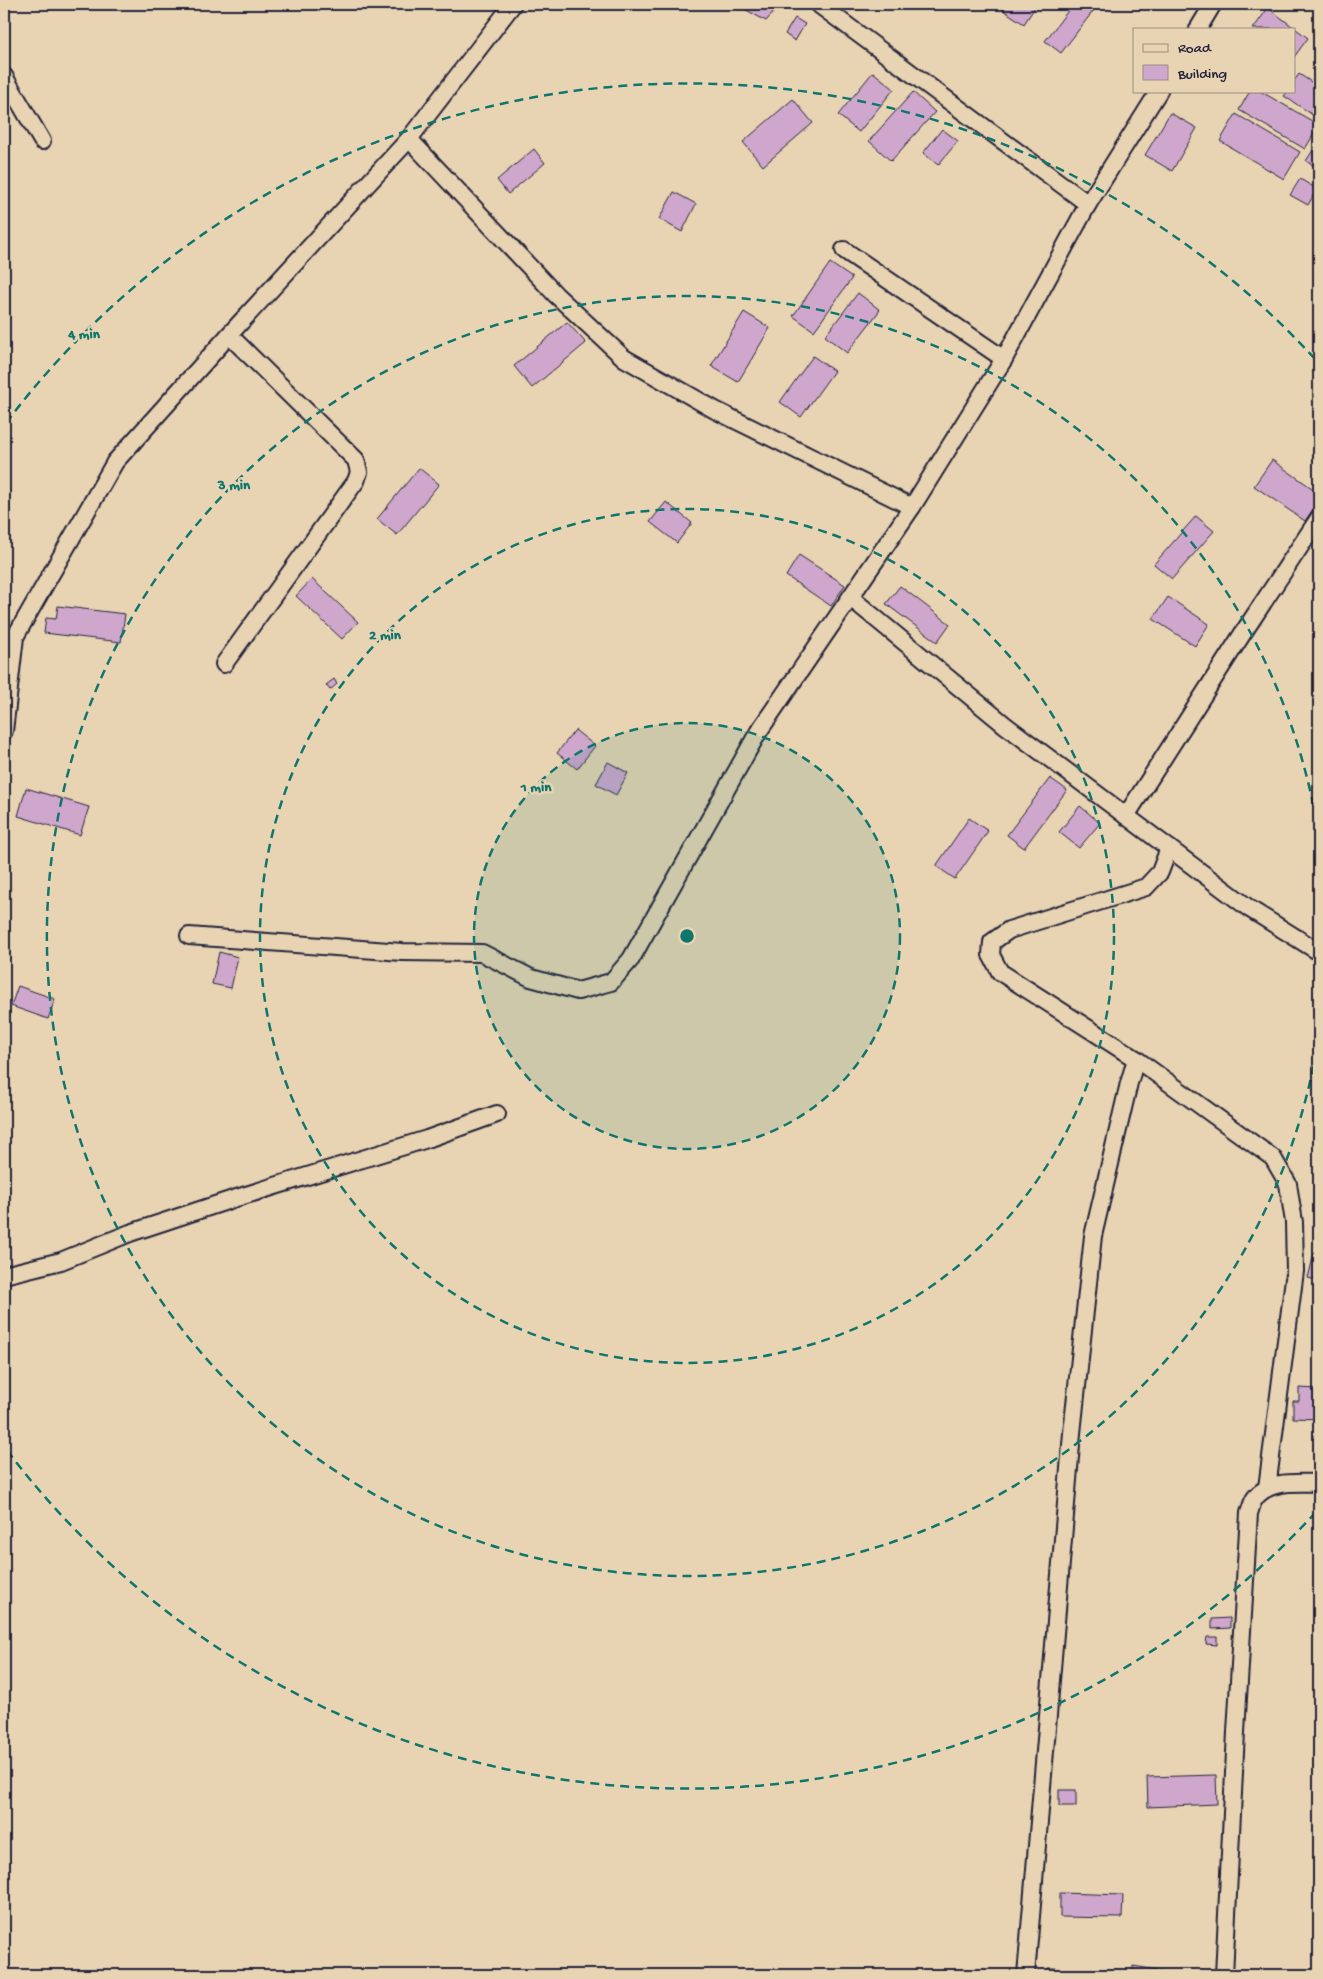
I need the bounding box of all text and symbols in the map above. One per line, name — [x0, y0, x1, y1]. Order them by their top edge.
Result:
legend — [1133, 28, 1296, 92]
text: Road — [1178, 40, 1212, 58]
text: Building — [1177, 66, 1227, 84]
text: 4 min — [67, 326, 101, 344]
text: 3 min — [217, 477, 251, 495]
text: 2 min — [369, 627, 402, 645]
text: 1 min — [520, 779, 552, 797]
centre of rings — [678, 927, 696, 945]

